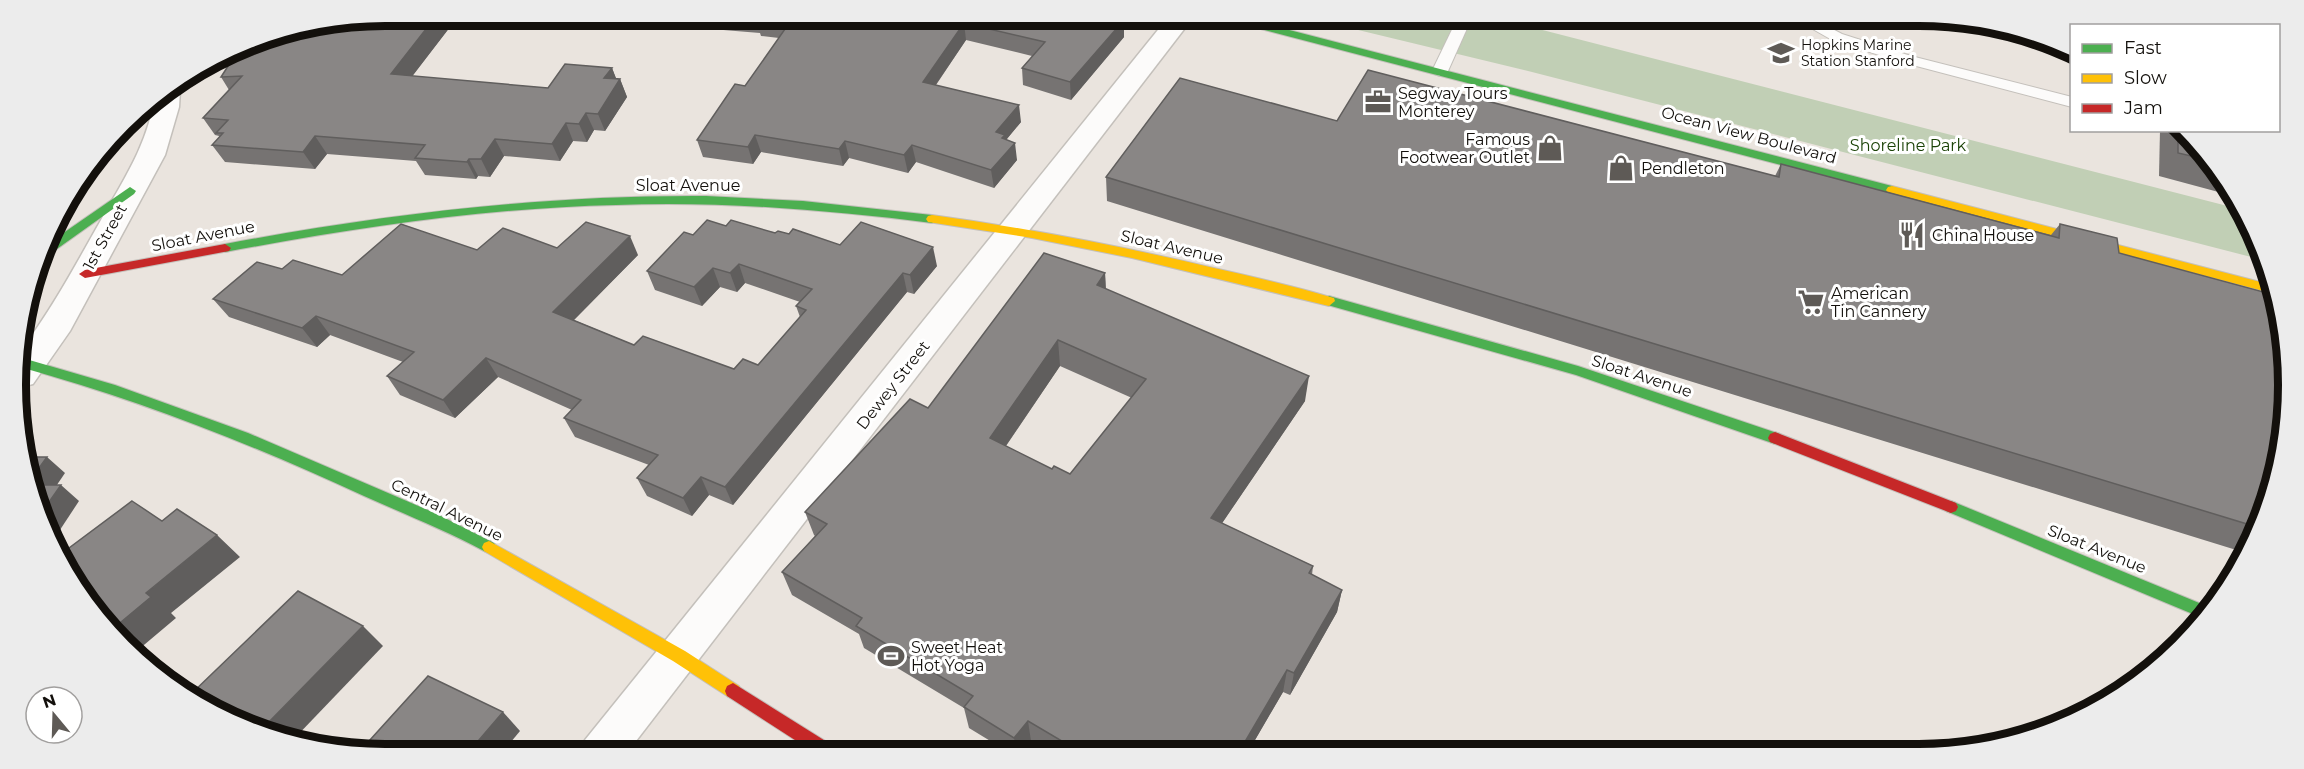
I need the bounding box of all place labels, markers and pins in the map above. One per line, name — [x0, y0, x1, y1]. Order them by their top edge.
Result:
place label: Hopkins Marine Station Stanford — [1801, 36, 1915, 70]
school or university icon: Hopkins Marine Station Stanford — [1766, 38, 1796, 68]
place label: Segway Tours Monterey — [1398, 84, 1508, 121]
office icon: Segway Tours Monterey — [1363, 87, 1393, 117]
place label: Famous Footwear Outlet — [1399, 130, 1530, 167]
shop icon: Famous Footwear Outlet — [1535, 133, 1565, 163]
shop icon: Pendleton — [1606, 153, 1636, 183]
place label: Pendleton — [1641, 159, 1725, 178]
restaurant icon: China House — [1897, 220, 1927, 250]
place label: China House — [1932, 226, 2034, 245]
place label: American Tin Cannery — [1831, 284, 1927, 321]
supermarket icon: American Tin Cannery — [1796, 287, 1826, 317]
place label: Sweet Heat Hot Yoga — [911, 638, 1003, 675]
sports icon: Sweet Heat Hot Yoga — [876, 641, 906, 671]

